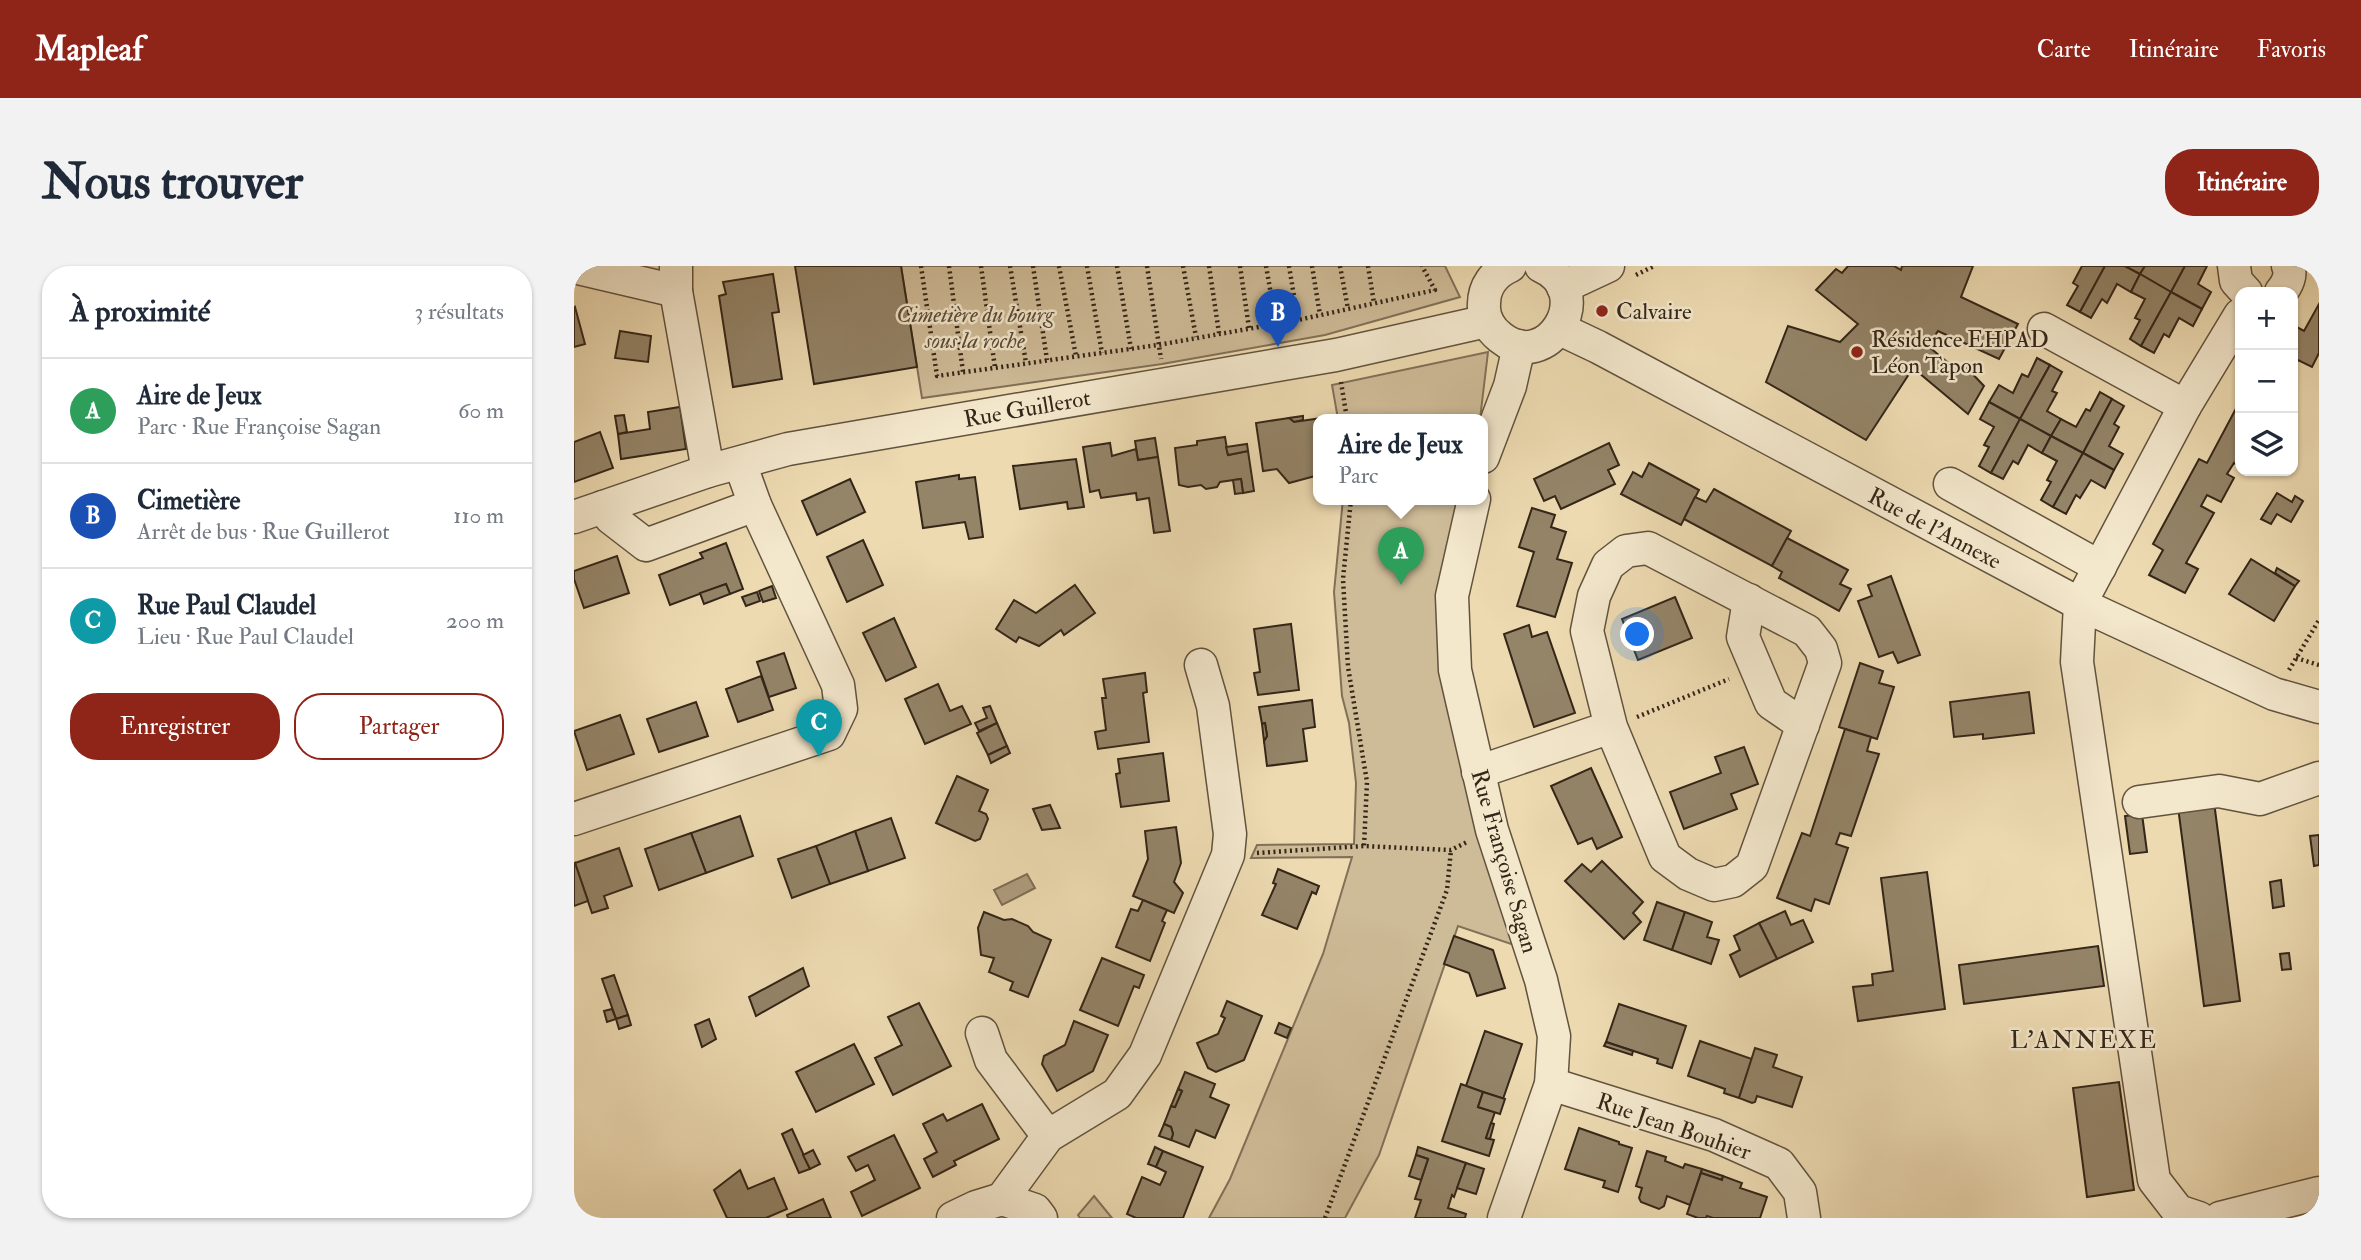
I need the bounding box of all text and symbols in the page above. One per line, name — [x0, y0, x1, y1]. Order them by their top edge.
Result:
text: Mapleaf — [35, 29, 143, 70]
text: Carte — [2037, 34, 2091, 65]
text: Itinéraire — [2129, 34, 2219, 65]
text: Favoris — [2257, 34, 2326, 65]
button: Itinéraire — [2165, 149, 2319, 216]
text: Nous trouver — [42, 152, 303, 213]
map controls — [2235, 287, 2298, 476]
button: + — [2235, 287, 2298, 350]
pin: B — [1255, 289, 1301, 347]
text: À proximité — [70, 293, 210, 330]
text: 3 résultats — [414, 297, 504, 326]
place label: Calvaire — [1616, 297, 1692, 326]
park label: Cimetière du bourg sous la roche — [896, 300, 1055, 355]
marker: Calvaire — [1594, 303, 1610, 319]
place label: Résidence EHPAD Léon Tapon — [1871, 325, 2049, 381]
marker: Résidence EHPAD Léon Tapon — [1849, 344, 1865, 360]
button: − — [2235, 350, 2298, 413]
text: Aire de Jeux — [137, 380, 261, 412]
street label: Rue Guillerot — [961, 383, 1093, 434]
text: A — [86, 396, 100, 425]
text: 60 m — [458, 396, 504, 425]
text: Parc · Rue Françoise Sagan — [137, 412, 381, 441]
button: layers — [2235, 413, 2298, 476]
popup — [1313, 414, 1488, 505]
text: Aire de Jeux — [1338, 429, 1463, 461]
text: Parc — [1338, 461, 1378, 490]
street label: Rue de l'Annexe — [1863, 481, 2007, 576]
text: Cimetière — [137, 485, 240, 517]
text: B — [85, 501, 101, 530]
text: 110 m — [453, 501, 504, 530]
text: Arrêt de bus · Rue Guillerot — [137, 517, 390, 546]
pin: A — [1378, 527, 1424, 585]
text: Rue Paul Claudel — [137, 590, 316, 622]
text: C — [85, 606, 101, 635]
text: 200 m — [446, 606, 504, 635]
your location — [1620, 617, 1654, 651]
text: Lieu · Rue Paul Claudel — [137, 622, 354, 651]
button: Enregistrer — [70, 693, 280, 760]
button: Partager — [294, 693, 504, 760]
pin: C — [796, 699, 842, 757]
street label: Rue Françoise Sagan — [1464, 766, 1545, 956]
district label: L'ANNEXE — [2010, 1025, 2158, 1056]
street label: Rue Jean Bouhier — [1593, 1086, 1755, 1167]

